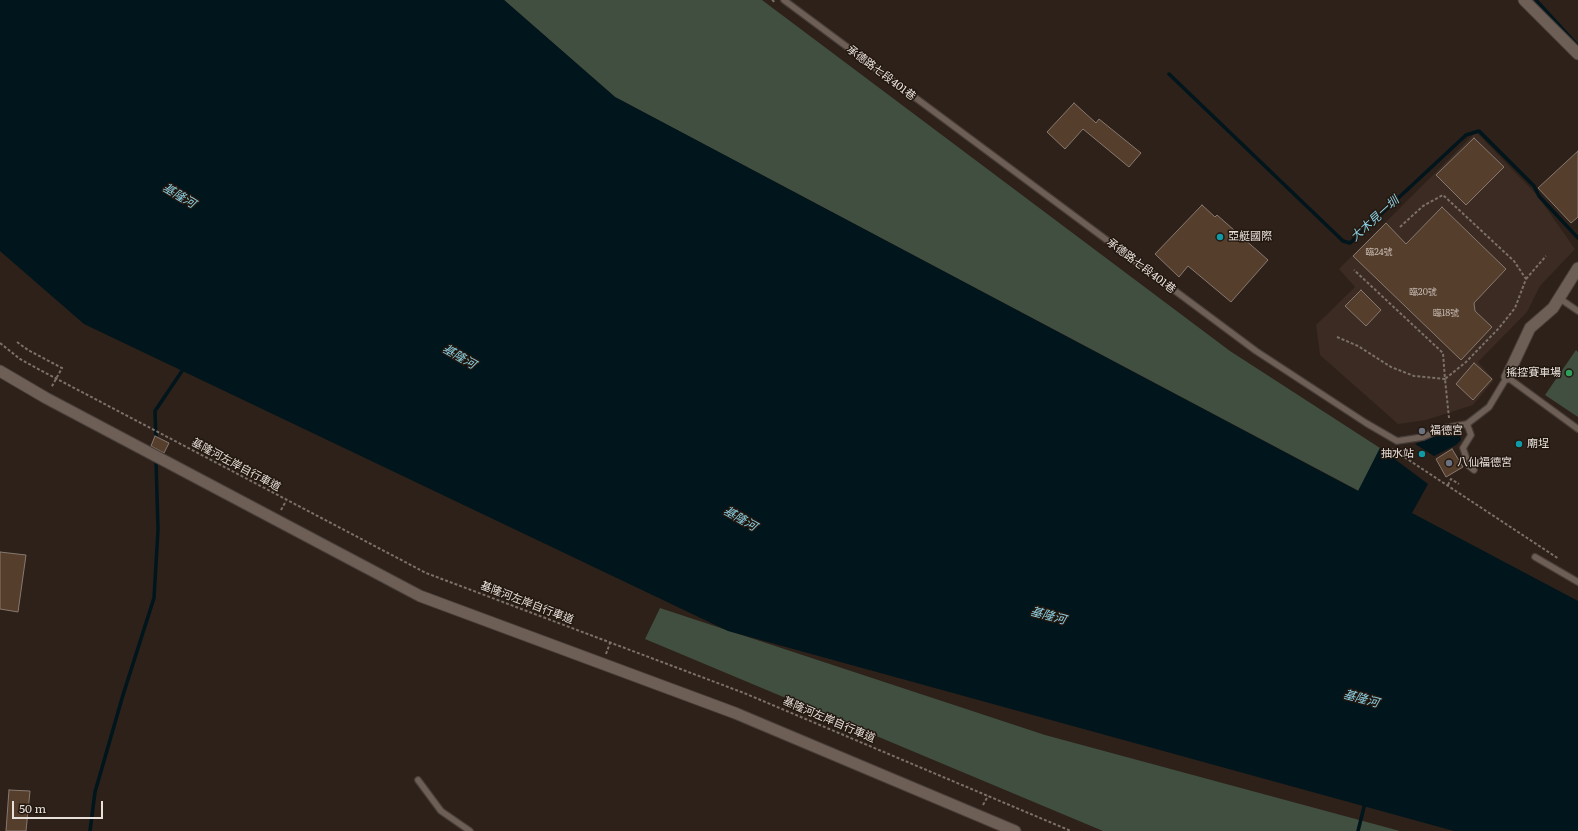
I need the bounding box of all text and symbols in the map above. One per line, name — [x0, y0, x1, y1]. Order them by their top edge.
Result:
street label: 承德路七段401巷 — [844, 43, 918, 103]
water label: 基隆河 — [160, 181, 198, 211]
water label: 大木見一圳 — [1348, 194, 1402, 244]
place label: 亞艇國際 — [1228, 230, 1272, 244]
marker: 亞艇國際 — [1215, 232, 1225, 242]
street label: 承德路七段401巷 — [1104, 236, 1178, 296]
house number: 臨24號 — [1365, 247, 1393, 257]
house number: 臨20號 — [1409, 287, 1437, 297]
house number: 臨18號 — [1433, 308, 1459, 318]
water label: 基隆河 — [440, 342, 478, 372]
place label: 搖控賽車場 — [1506, 366, 1561, 380]
marker: 搖控賽車場 — [1564, 368, 1574, 378]
place label: 福德宮 — [1430, 424, 1463, 438]
marker: 福德宮 — [1417, 426, 1427, 436]
street label: 基隆河左岸自行車道 — [189, 436, 283, 494]
place label: 廟埕 — [1527, 437, 1549, 451]
marker: 廟埕 — [1514, 439, 1524, 449]
place label: 抽水站 — [1381, 447, 1414, 461]
marker: 抽水站 — [1417, 449, 1427, 459]
place label: 八仙福德宮 — [1457, 456, 1512, 470]
marker: 八仙福德宮 — [1444, 458, 1454, 468]
water label: 基隆河 — [721, 504, 759, 534]
street label: 基隆河左岸自行車道 — [478, 579, 576, 627]
water label: 基隆河 — [1029, 604, 1067, 628]
water label: 基隆河 — [1342, 687, 1380, 711]
street label: 基隆河左岸自行車道 — [781, 695, 877, 745]
scale bar — [14, 793, 105, 819]
text: 50 m — [19, 799, 46, 817]

